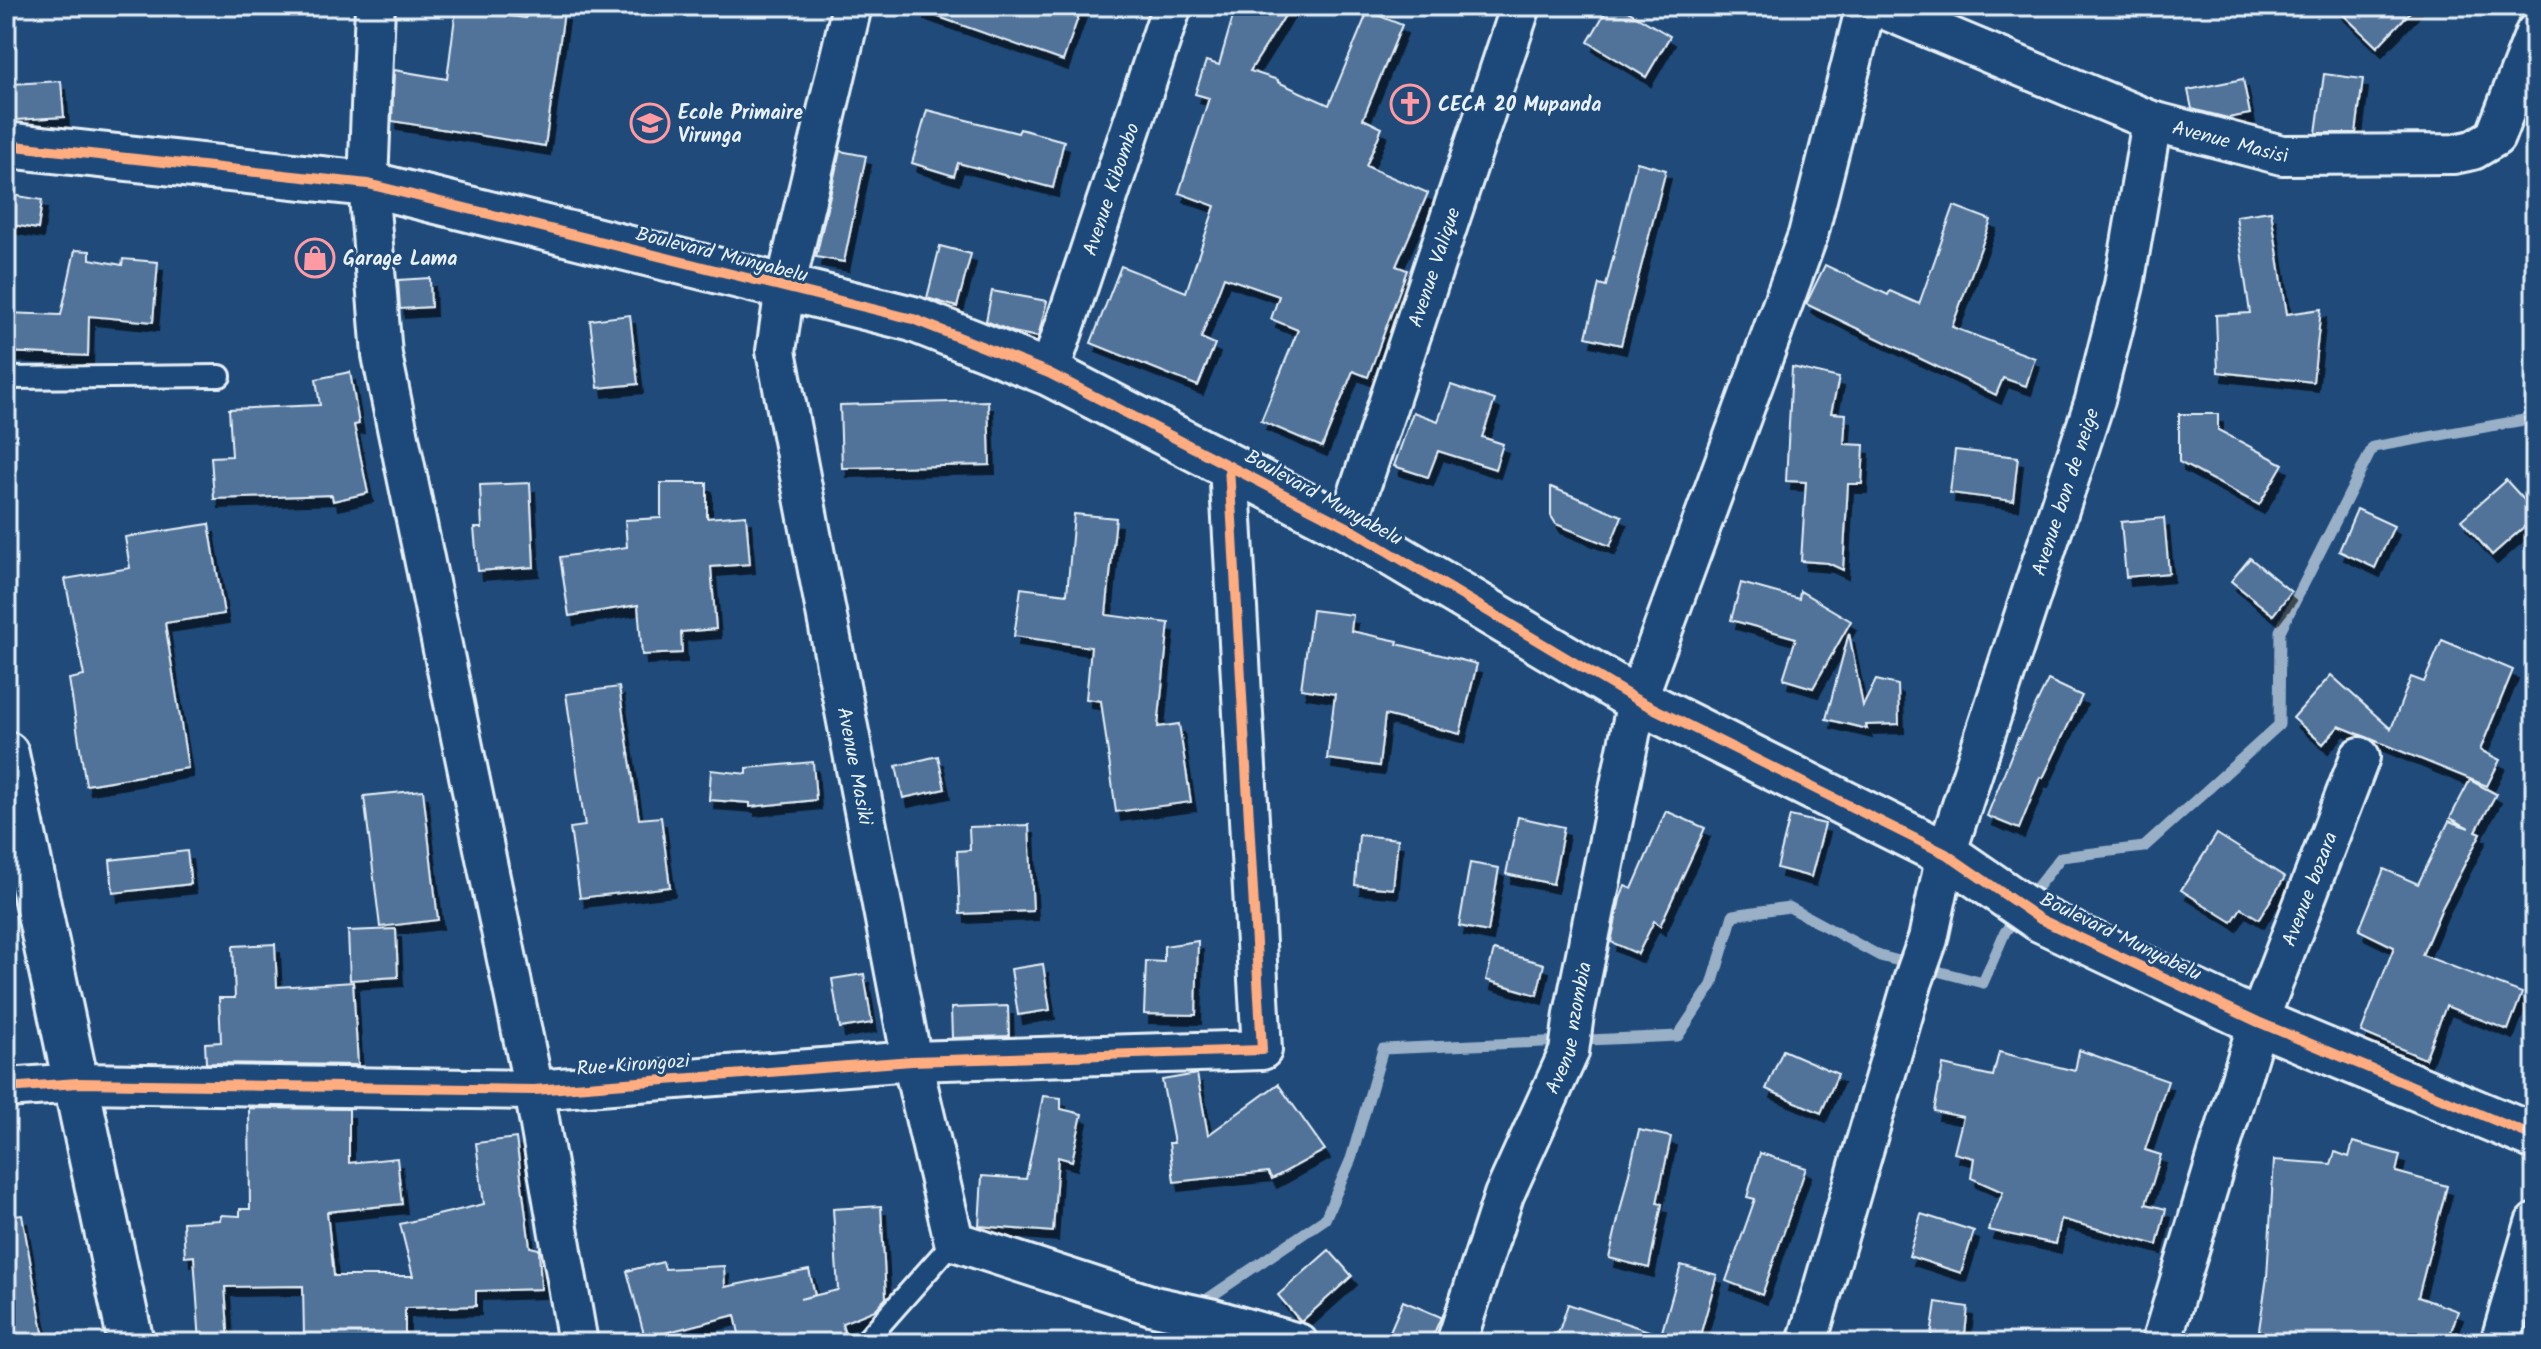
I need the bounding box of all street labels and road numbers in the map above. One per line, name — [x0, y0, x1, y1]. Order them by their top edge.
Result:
street label: Avenue Masisi — [2168, 113, 2289, 173]
street label: Avenue Kibombo — [1075, 119, 1150, 260]
street label: Avenue Valique — [1401, 204, 1471, 332]
street label: Boulevard Munyabelu — [632, 219, 811, 293]
street label: Avenue bon de neige — [2024, 404, 2109, 581]
street label: Boulevard Munyabelu — [1238, 442, 1408, 556]
street label: Avenue Masiki — [827, 705, 881, 829]
street label: Avenue bozara — [2274, 827, 2348, 952]
street label: Boulevard Munyabelu — [2034, 885, 2207, 991]
street label: Avenue nzombia — [1538, 959, 1602, 1100]
street label: Rue Kirongozi — [575, 1046, 692, 1086]

